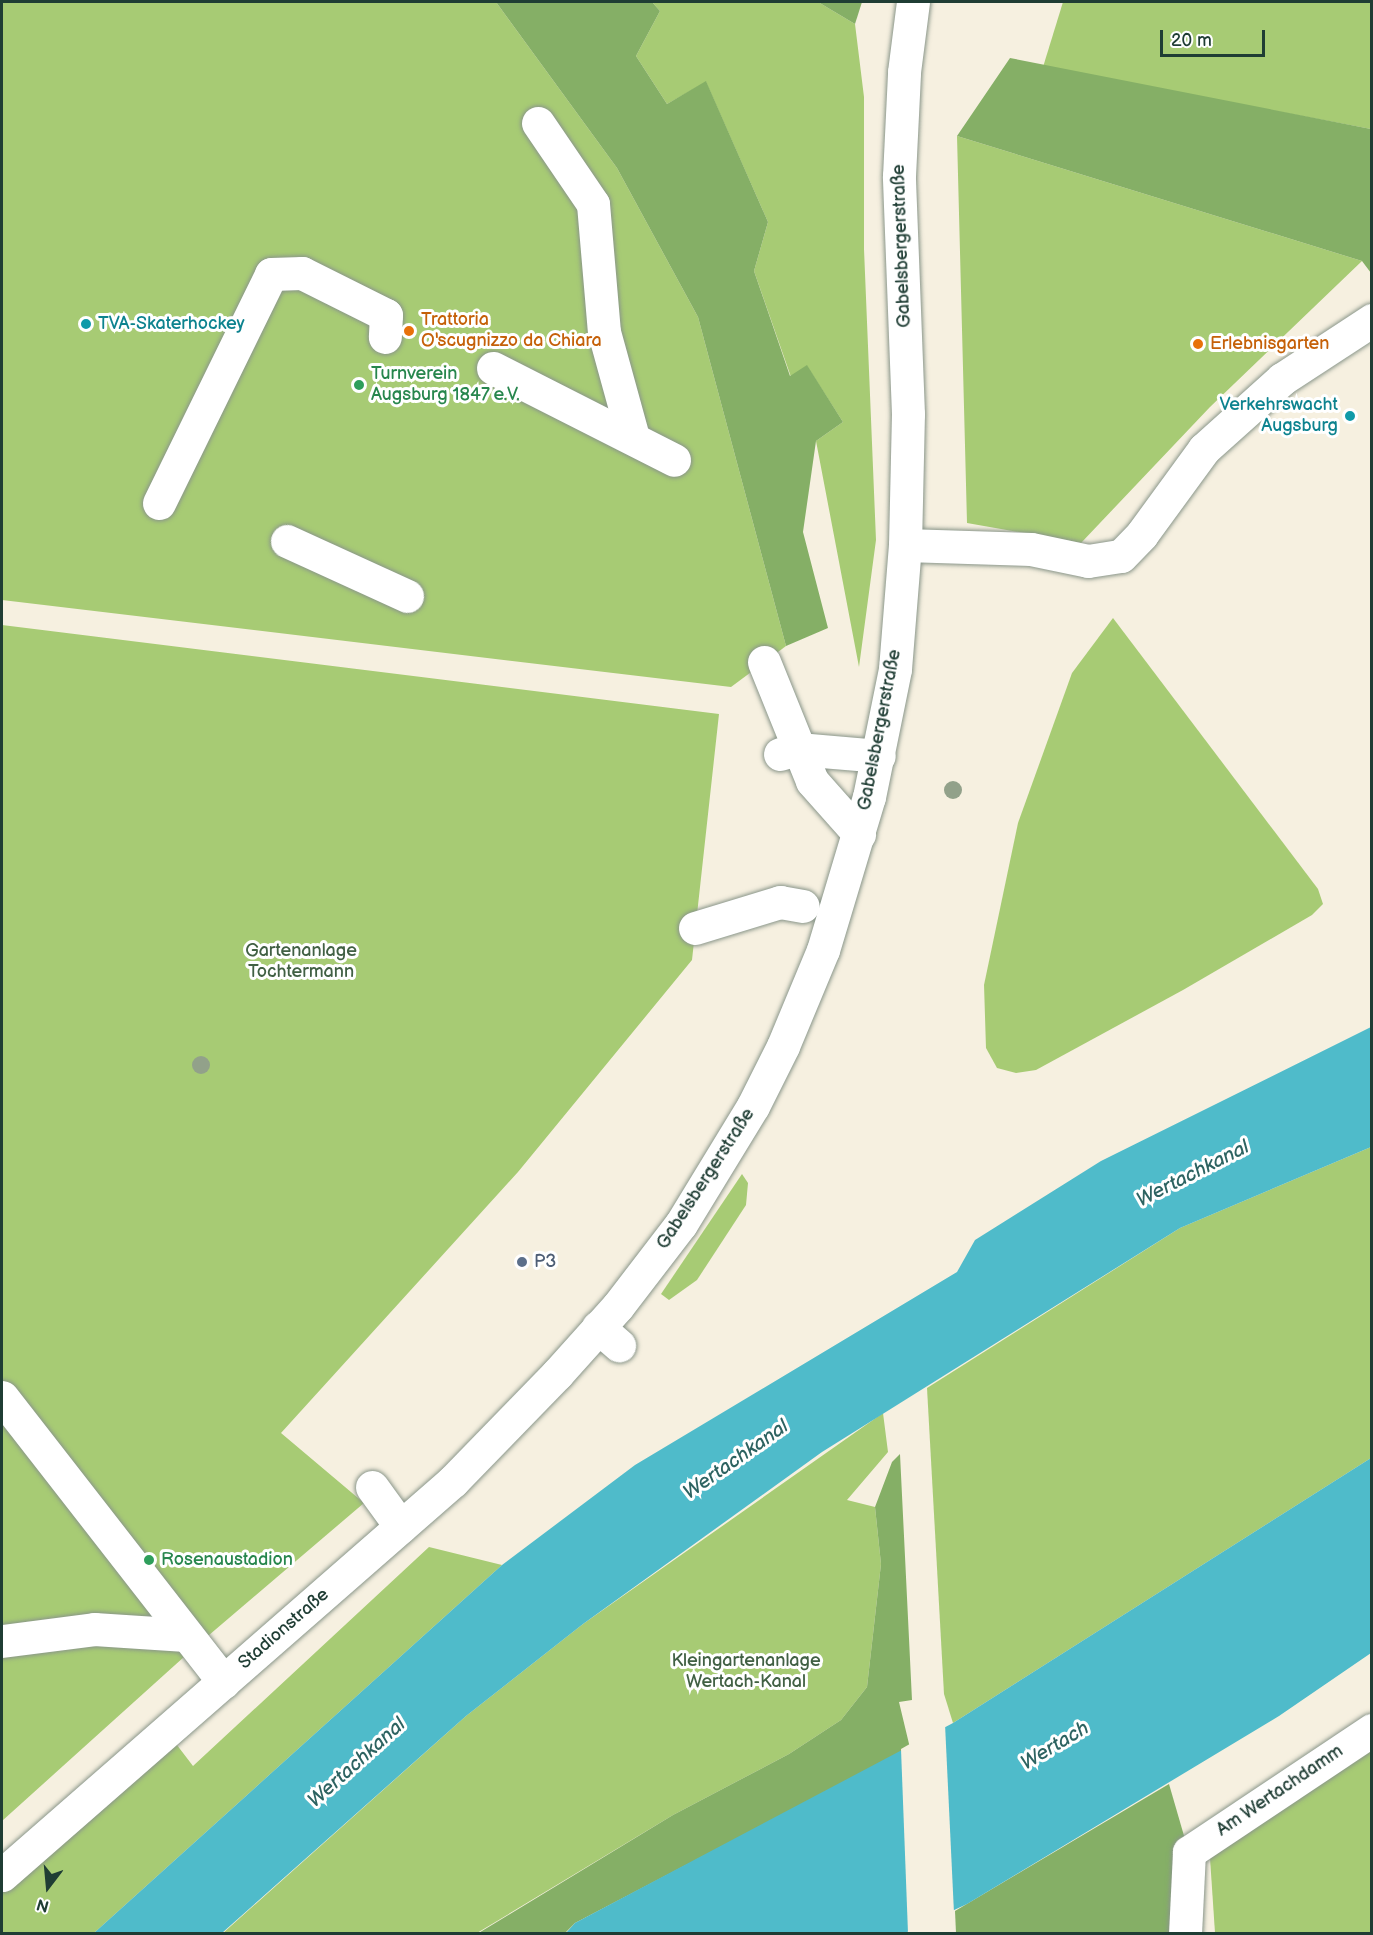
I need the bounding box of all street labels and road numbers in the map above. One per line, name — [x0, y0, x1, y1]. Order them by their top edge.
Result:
street label: Gabelsbergerstraße — [888, 164, 916, 328]
street label: Gabelsbergerstraße — [854, 648, 906, 812]
street label: Gabelsbergerstraße — [652, 1105, 760, 1253]
street label: Stadionstraße — [234, 1584, 334, 1674]
street label: Am Wertachdamm — [1212, 1741, 1348, 1841]

